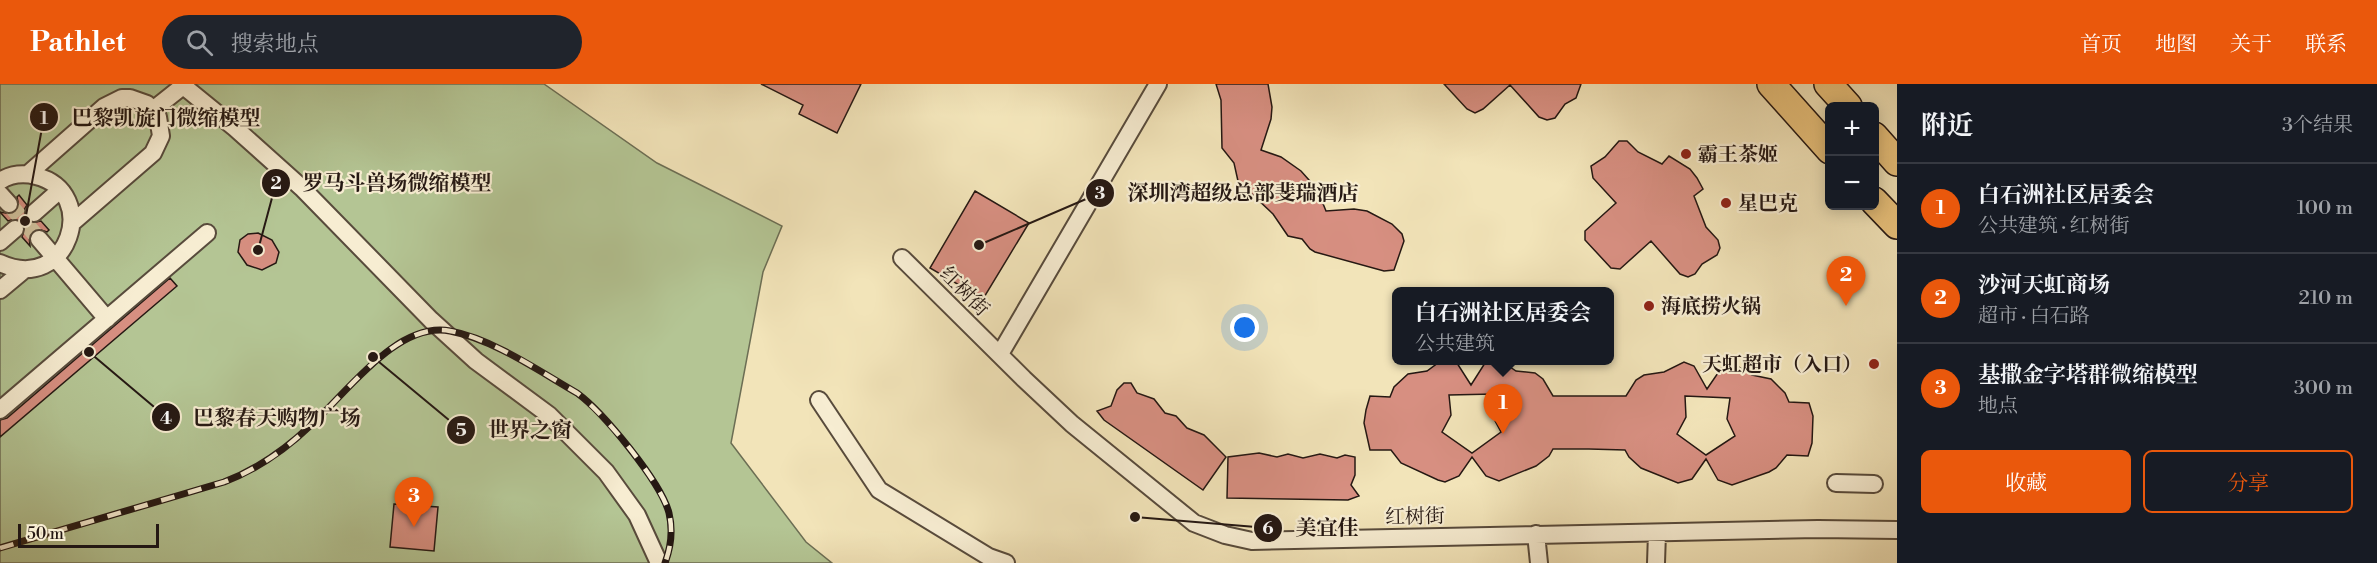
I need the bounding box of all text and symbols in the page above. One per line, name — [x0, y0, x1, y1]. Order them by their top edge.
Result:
search box — [162, 15, 582, 69]
text: Pathlet — [30, 25, 126, 60]
icon: search — [183, 26, 216, 59]
text: 搜索地点 — [231, 31, 319, 58]
text: 首页 — [2080, 32, 2122, 58]
text: 地图 — [2155, 32, 2197, 58]
text: 关于 — [2230, 32, 2272, 58]
text: 联系 — [2305, 32, 2347, 58]
callout: 巴黎凯旋门微缩模型 — [29, 98, 272, 137]
map controls — [1825, 102, 1879, 210]
button: + — [1825, 102, 1879, 156]
text: 巴黎凯旋门微缩模型 — [72, 106, 261, 132]
text: 1 — [40, 107, 49, 130]
text: 附近 — [1921, 110, 1973, 142]
text: 3个结果 — [2282, 113, 2353, 138]
place label: 霸王茶姬 — [1698, 143, 1778, 168]
marker: 霸王茶姬 — [1679, 147, 1693, 161]
button: − — [1825, 156, 1879, 210]
callout: 罗马斗兽场微缩模型 — [261, 163, 504, 202]
text: 罗马斗兽场微缩模型 — [303, 171, 492, 197]
text: 2 — [270, 172, 282, 195]
callout: 深圳湾超级总部斐瑞酒店 — [1085, 174, 1370, 213]
text: 深圳湾超级总部斐瑞酒店 — [1128, 181, 1359, 207]
text: 3 — [1095, 182, 1106, 205]
text: 白石洲社区居委会 — [1978, 182, 2154, 209]
place label: 星巴克 — [1738, 192, 1798, 217]
marker: 星巴克 — [1719, 196, 1733, 210]
text: 1 — [1936, 196, 1945, 221]
text: 100 m — [2297, 196, 2353, 221]
text: 公共建筑 · 红树街 — [1978, 214, 2130, 239]
pin: 2 — [1826, 256, 1866, 306]
street label: 红树街 — [934, 262, 994, 322]
text: 沙河天虹商场 — [1978, 272, 2110, 299]
text: 2 — [1934, 286, 1947, 311]
text: 210 m — [2298, 286, 2353, 311]
popup — [1392, 287, 1614, 365]
place label: 海底捞火锅 — [1661, 295, 1761, 320]
marker: 海底捞火锅 — [1642, 299, 1656, 313]
text: 白石洲社区居委会 — [1415, 300, 1591, 327]
text: 超市 · 白石路 — [1978, 304, 2090, 329]
your location — [1230, 313, 1259, 342]
text: 公共建筑 — [1415, 332, 1495, 357]
place label: 天虹超市（入口） — [1702, 353, 1862, 378]
marker: 天虹超市（入口） — [1867, 357, 1881, 371]
text: 基撒金字塔群微缩模型 — [1978, 362, 2198, 389]
text: 3 — [1934, 376, 1947, 401]
text: 300 m — [2294, 376, 2353, 401]
pin: 1 — [1484, 384, 1522, 434]
text: 地点 — [1978, 394, 2018, 419]
callout: 巴黎春天购物广场 — [151, 398, 373, 437]
text: 巴黎春天购物广场 — [193, 406, 361, 432]
text: 4 — [160, 407, 172, 430]
callout: 世界之窗 — [446, 411, 584, 450]
text: 世界之窗 — [488, 418, 572, 444]
text: 5 — [455, 419, 467, 442]
button: 收藏 — [1921, 450, 2131, 513]
button: 分享 — [2143, 450, 2353, 513]
pin: 3 — [394, 478, 434, 527]
street label: 红树街 — [1385, 504, 1445, 531]
callout: 美宜佳 — [1253, 508, 1370, 547]
text: 美宜佳 — [1296, 516, 1359, 542]
text: 6 — [1262, 517, 1274, 540]
scale bar — [18, 521, 159, 548]
text: 50 m — [27, 524, 64, 544]

